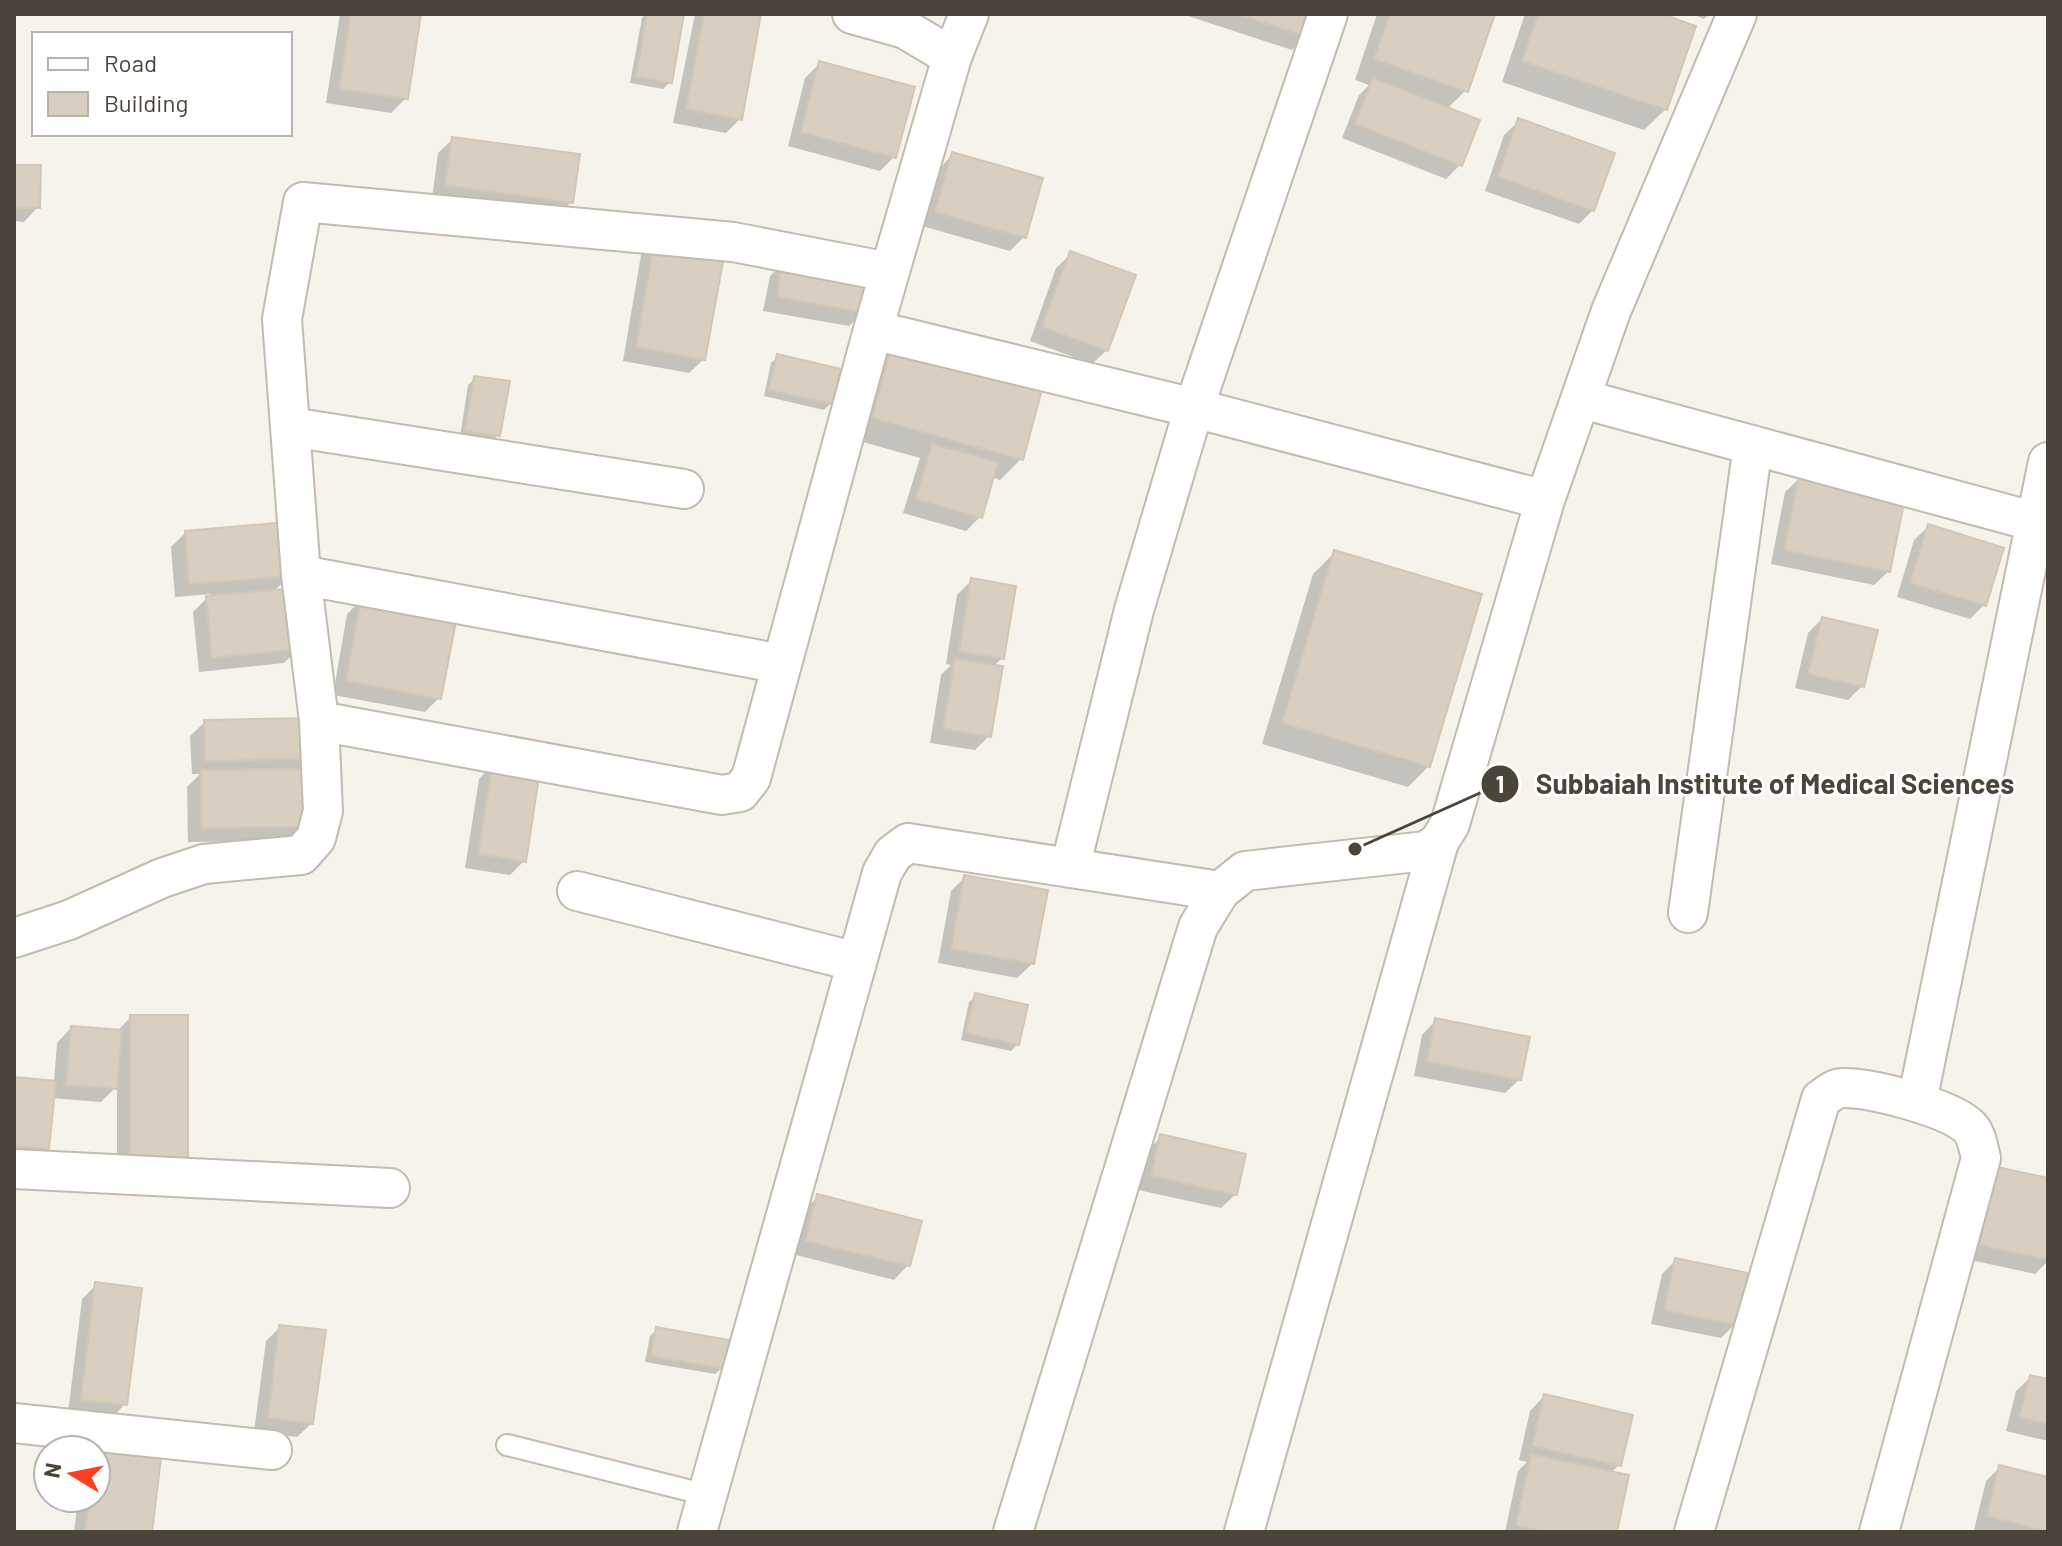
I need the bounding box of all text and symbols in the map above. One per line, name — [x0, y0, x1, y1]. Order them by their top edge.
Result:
legend — [32, 32, 292, 136]
text: Road — [104, 48, 157, 77]
text: Building — [104, 88, 188, 117]
callout: Subbaiah Institute of Medical Sciences — [1480, 758, 2030, 810]
text: Subbaiah Institute of Medical Sciences — [1536, 766, 2014, 800]
text: 1 — [1496, 769, 1504, 798]
north arrow — [32, 1434, 112, 1514]
text: N — [37, 1461, 65, 1480]

